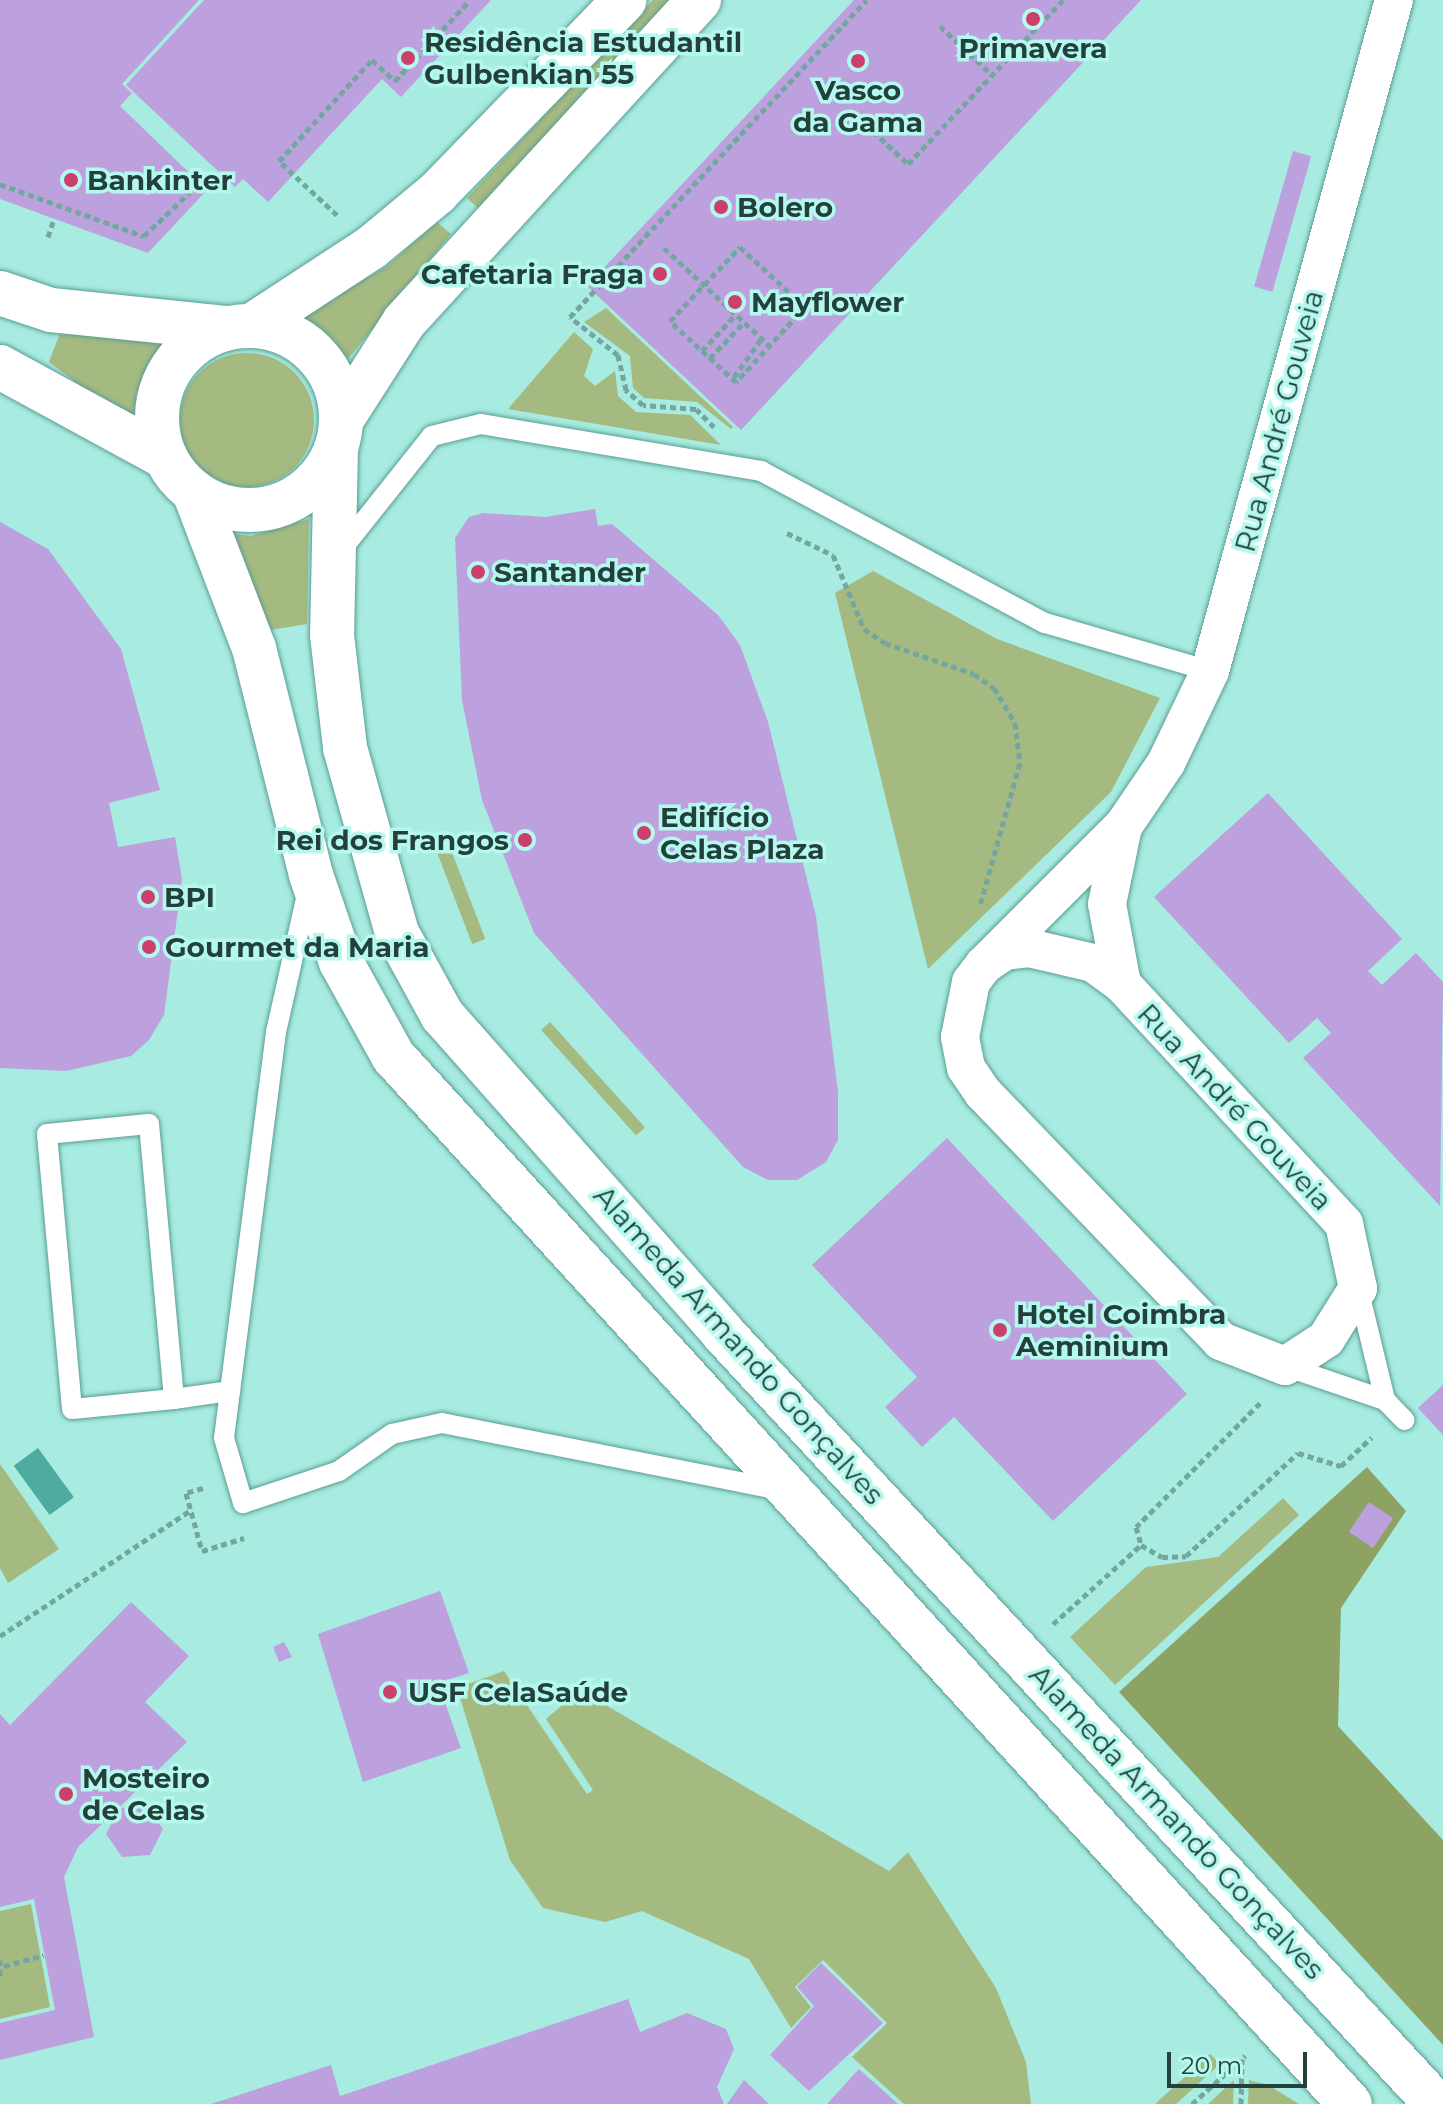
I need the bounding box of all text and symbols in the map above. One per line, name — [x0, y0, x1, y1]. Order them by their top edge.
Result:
marker: Primavera — [1024, 10, 1042, 28]
place label: Residência Estudantil Gulbenkian 55 — [424, 25, 742, 91]
place label: Primavera — [958, 31, 1108, 65]
marker: Residência Estudantil Gulbenkian 55 — [399, 49, 417, 67]
marker: Vasco da Gama — [849, 52, 867, 70]
place label: Vasco da Gama — [793, 73, 923, 139]
place label: Bankinter — [87, 163, 233, 197]
marker: Bankinter — [62, 171, 80, 189]
place label: Bolero — [737, 190, 833, 224]
marker: Bolero — [712, 198, 730, 216]
place label: Cafetaria Fraga — [421, 257, 644, 291]
marker: Cafetaria Fraga — [651, 265, 669, 283]
place label: Mayflower — [751, 285, 904, 319]
street label: Rua André Gouveia — [1228, 286, 1330, 556]
marker: Mayflower — [726, 293, 744, 311]
place label: Santander — [494, 555, 646, 589]
marker: Santander — [469, 563, 487, 581]
place label: Edifício Celas Plaza — [660, 800, 825, 866]
place label: Rei dos Frangos — [276, 823, 509, 857]
marker: Edifício Celas Plaza — [635, 824, 653, 842]
marker: Rei dos Frangos — [516, 831, 534, 849]
place label: BPI — [164, 880, 215, 914]
marker: BPI — [139, 888, 157, 906]
place label: Gourmet da Maria — [165, 930, 430, 964]
marker: Gourmet da Maria — [140, 938, 158, 956]
street label: Rua André Gouveia — [1131, 997, 1339, 1217]
street label: Alameda Armando Gonçalves — [587, 1179, 891, 1511]
place label: Hotel Coimbra Aeminium — [1016, 1297, 1226, 1363]
marker: Hotel Coimbra Aeminium — [991, 1321, 1009, 1339]
street label: Alameda Armando Gonçalves — [1023, 1658, 1331, 1986]
place label: USF CelaSaúde — [408, 1675, 628, 1709]
marker: USF CelaSaúde — [379, 1681, 401, 1703]
place label: Mosteiro de Celas — [82, 1761, 210, 1827]
marker: Mosteiro de Celas — [57, 1785, 75, 1803]
scale bar — [1171, 2036, 1311, 2086]
text: 20 m — [1181, 2051, 1242, 2080]

